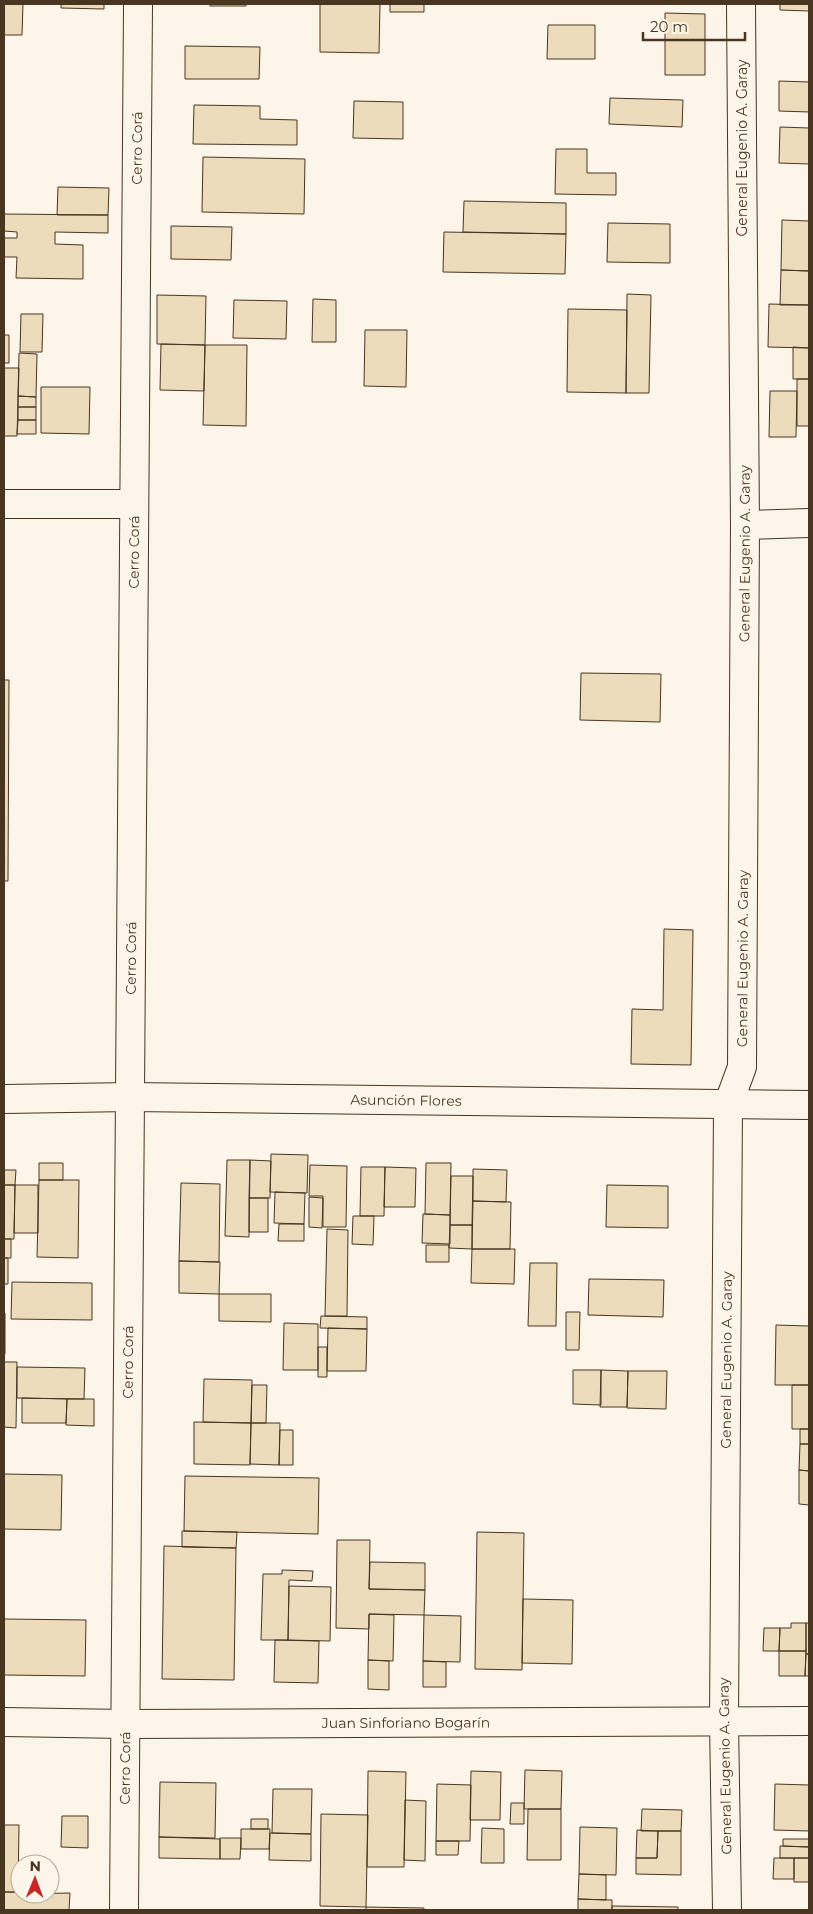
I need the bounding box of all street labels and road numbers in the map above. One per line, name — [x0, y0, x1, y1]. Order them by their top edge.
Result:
street label: General Eugenio A. Garay — [733, 59, 751, 237]
street label: Cerro Corá — [128, 111, 146, 185]
street label: General Eugenio A. Garay — [735, 464, 754, 642]
street label: Cerro Corá — [125, 515, 143, 589]
street label: General Eugenio A. Garay — [733, 869, 752, 1047]
street label: Cerro Corá — [122, 921, 140, 995]
street label: Asunción Flores — [350, 1091, 462, 1110]
street label: General Eugenio A. Garay — [717, 1271, 736, 1449]
street label: Cerro Corá — [119, 1325, 137, 1399]
street label: General Eugenio A. Garay — [714, 1677, 736, 1855]
street label: Juan Sinforiano Bogarín — [321, 1713, 490, 1732]
street label: Cerro Corá — [116, 1731, 134, 1805]

